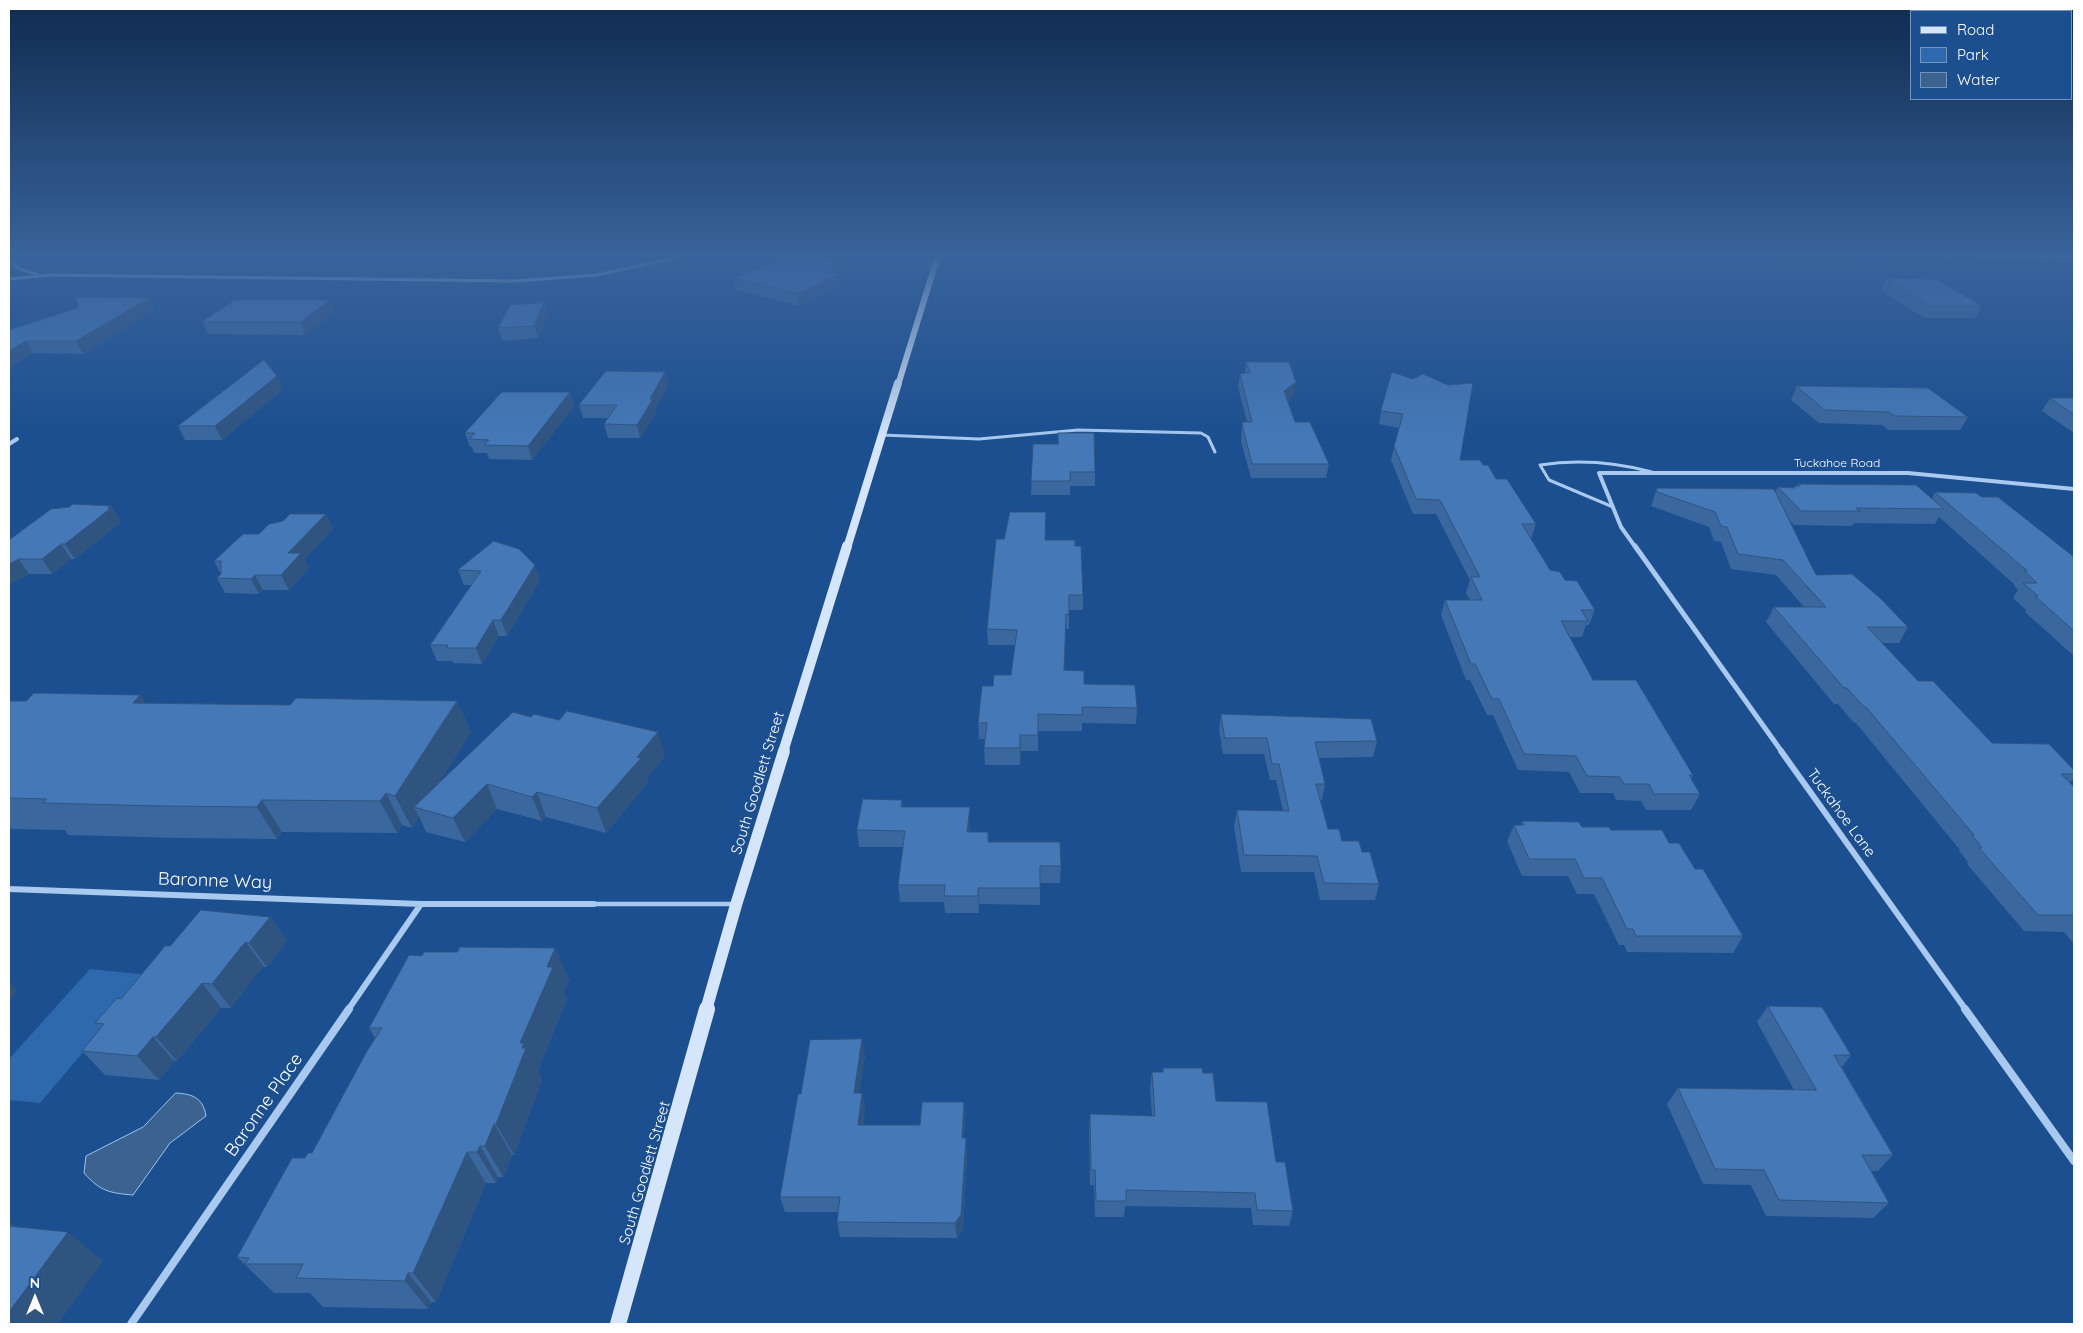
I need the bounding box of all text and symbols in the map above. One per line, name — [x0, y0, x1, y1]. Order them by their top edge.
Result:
legend — [1910, 10, 2073, 100]
text: Road — [1957, 20, 1994, 39]
text: Park — [1957, 45, 1989, 64]
text: Water — [1957, 70, 2000, 89]
street label: Tuckahoe Road — [1794, 456, 1880, 470]
street label: South Goodlett Street — [728, 709, 788, 857]
street label: Tuckahoe Lane — [1803, 765, 1879, 861]
street label: Baronne Way — [158, 868, 272, 894]
street label: Baronne Place — [220, 1049, 308, 1161]
street label: South Goodlett Street — [616, 1099, 674, 1247]
north arrow — [10, 1273, 60, 1323]
text: N — [30, 1274, 40, 1292]

